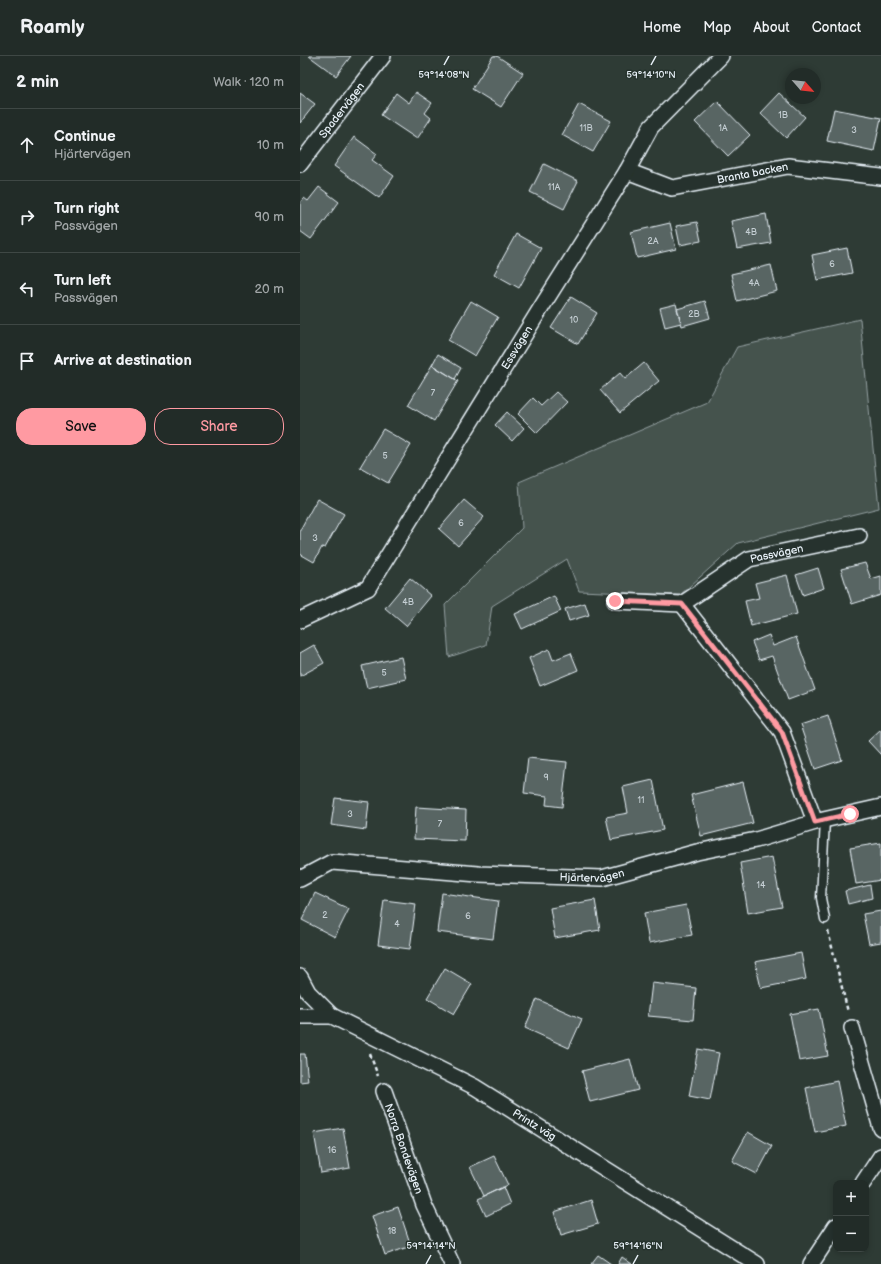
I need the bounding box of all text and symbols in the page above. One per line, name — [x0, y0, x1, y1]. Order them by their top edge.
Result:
text: Roamly — [20, 16, 84, 39]
text: Home — [643, 19, 681, 36]
text: Map — [703, 19, 731, 36]
text: About — [753, 19, 790, 36]
text: Contact — [812, 19, 861, 36]
north arrow — [785, 68, 821, 104]
text: 59°14'08"N — [418, 69, 470, 81]
text: 59°14'10"N — [626, 69, 676, 81]
text: 2 min — [16, 72, 59, 92]
text: Walk · 120 m — [213, 74, 284, 90]
street label: Spadervägen — [316, 80, 367, 140]
house number: 1B — [778, 110, 788, 121]
house number: 11B — [579, 123, 593, 134]
house number: 1A — [719, 123, 728, 134]
house number: 3 — [851, 125, 857, 136]
text: Continue — [54, 127, 116, 146]
icon: ahead — [16, 134, 38, 156]
text: 10 m — [257, 137, 284, 153]
text: Hjärtervägen — [54, 146, 131, 162]
street label: Branta backen — [716, 160, 789, 186]
house number: 11A — [548, 182, 561, 193]
text: Turn right — [54, 199, 119, 218]
icon: right — [16, 206, 38, 228]
text: 90 m — [255, 209, 284, 225]
text: Passvägen — [54, 218, 118, 234]
house number: 4B — [745, 227, 757, 238]
house number: 2A — [648, 236, 659, 247]
house number: 6 — [829, 259, 835, 270]
text: Turn left — [54, 271, 111, 290]
icon: left — [16, 278, 38, 300]
house number: 4A — [749, 278, 760, 289]
text: 20 m — [254, 281, 284, 297]
text: Passvägen — [54, 290, 118, 306]
house number: 2B — [688, 309, 700, 320]
house number: 10 — [570, 315, 578, 326]
street label: Essvägen — [498, 323, 535, 371]
icon: arrive — [16, 350, 38, 372]
text: Arrive at destination — [54, 351, 192, 370]
house number: 7 — [431, 388, 436, 399]
button: Save — [16, 408, 146, 445]
button: Share — [154, 408, 284, 445]
house number: 5 — [382, 451, 388, 462]
house number: 6 — [458, 518, 464, 529]
house number: 3 — [312, 533, 318, 544]
street label: Passvägen — [749, 541, 804, 565]
route end — [606, 592, 624, 610]
house number: 4B — [402, 597, 414, 608]
house number: 5 — [381, 668, 387, 679]
house number: 9 — [543, 772, 549, 783]
house number: 11 — [638, 795, 644, 806]
route start — [841, 805, 859, 823]
house number: 3 — [347, 809, 353, 820]
house number: 7 — [438, 819, 443, 830]
street label: Hjärtervägen — [559, 866, 626, 885]
house number: 14 — [757, 880, 766, 891]
house number: 2 — [322, 910, 328, 921]
house number: 6 — [465, 911, 471, 922]
house number: 4 — [394, 919, 400, 930]
street label: Norra Bondevägen — [382, 1102, 426, 1195]
street label: Printz väg — [510, 1106, 559, 1143]
house number: 16 — [328, 1145, 337, 1156]
map controls — [833, 1180, 869, 1252]
button: + — [833, 1180, 869, 1216]
button: − — [833, 1216, 869, 1252]
house number: 18 — [388, 1226, 396, 1237]
text: 59°14'14"N — [406, 1240, 456, 1252]
text: 59°14'16"N — [613, 1240, 663, 1252]

